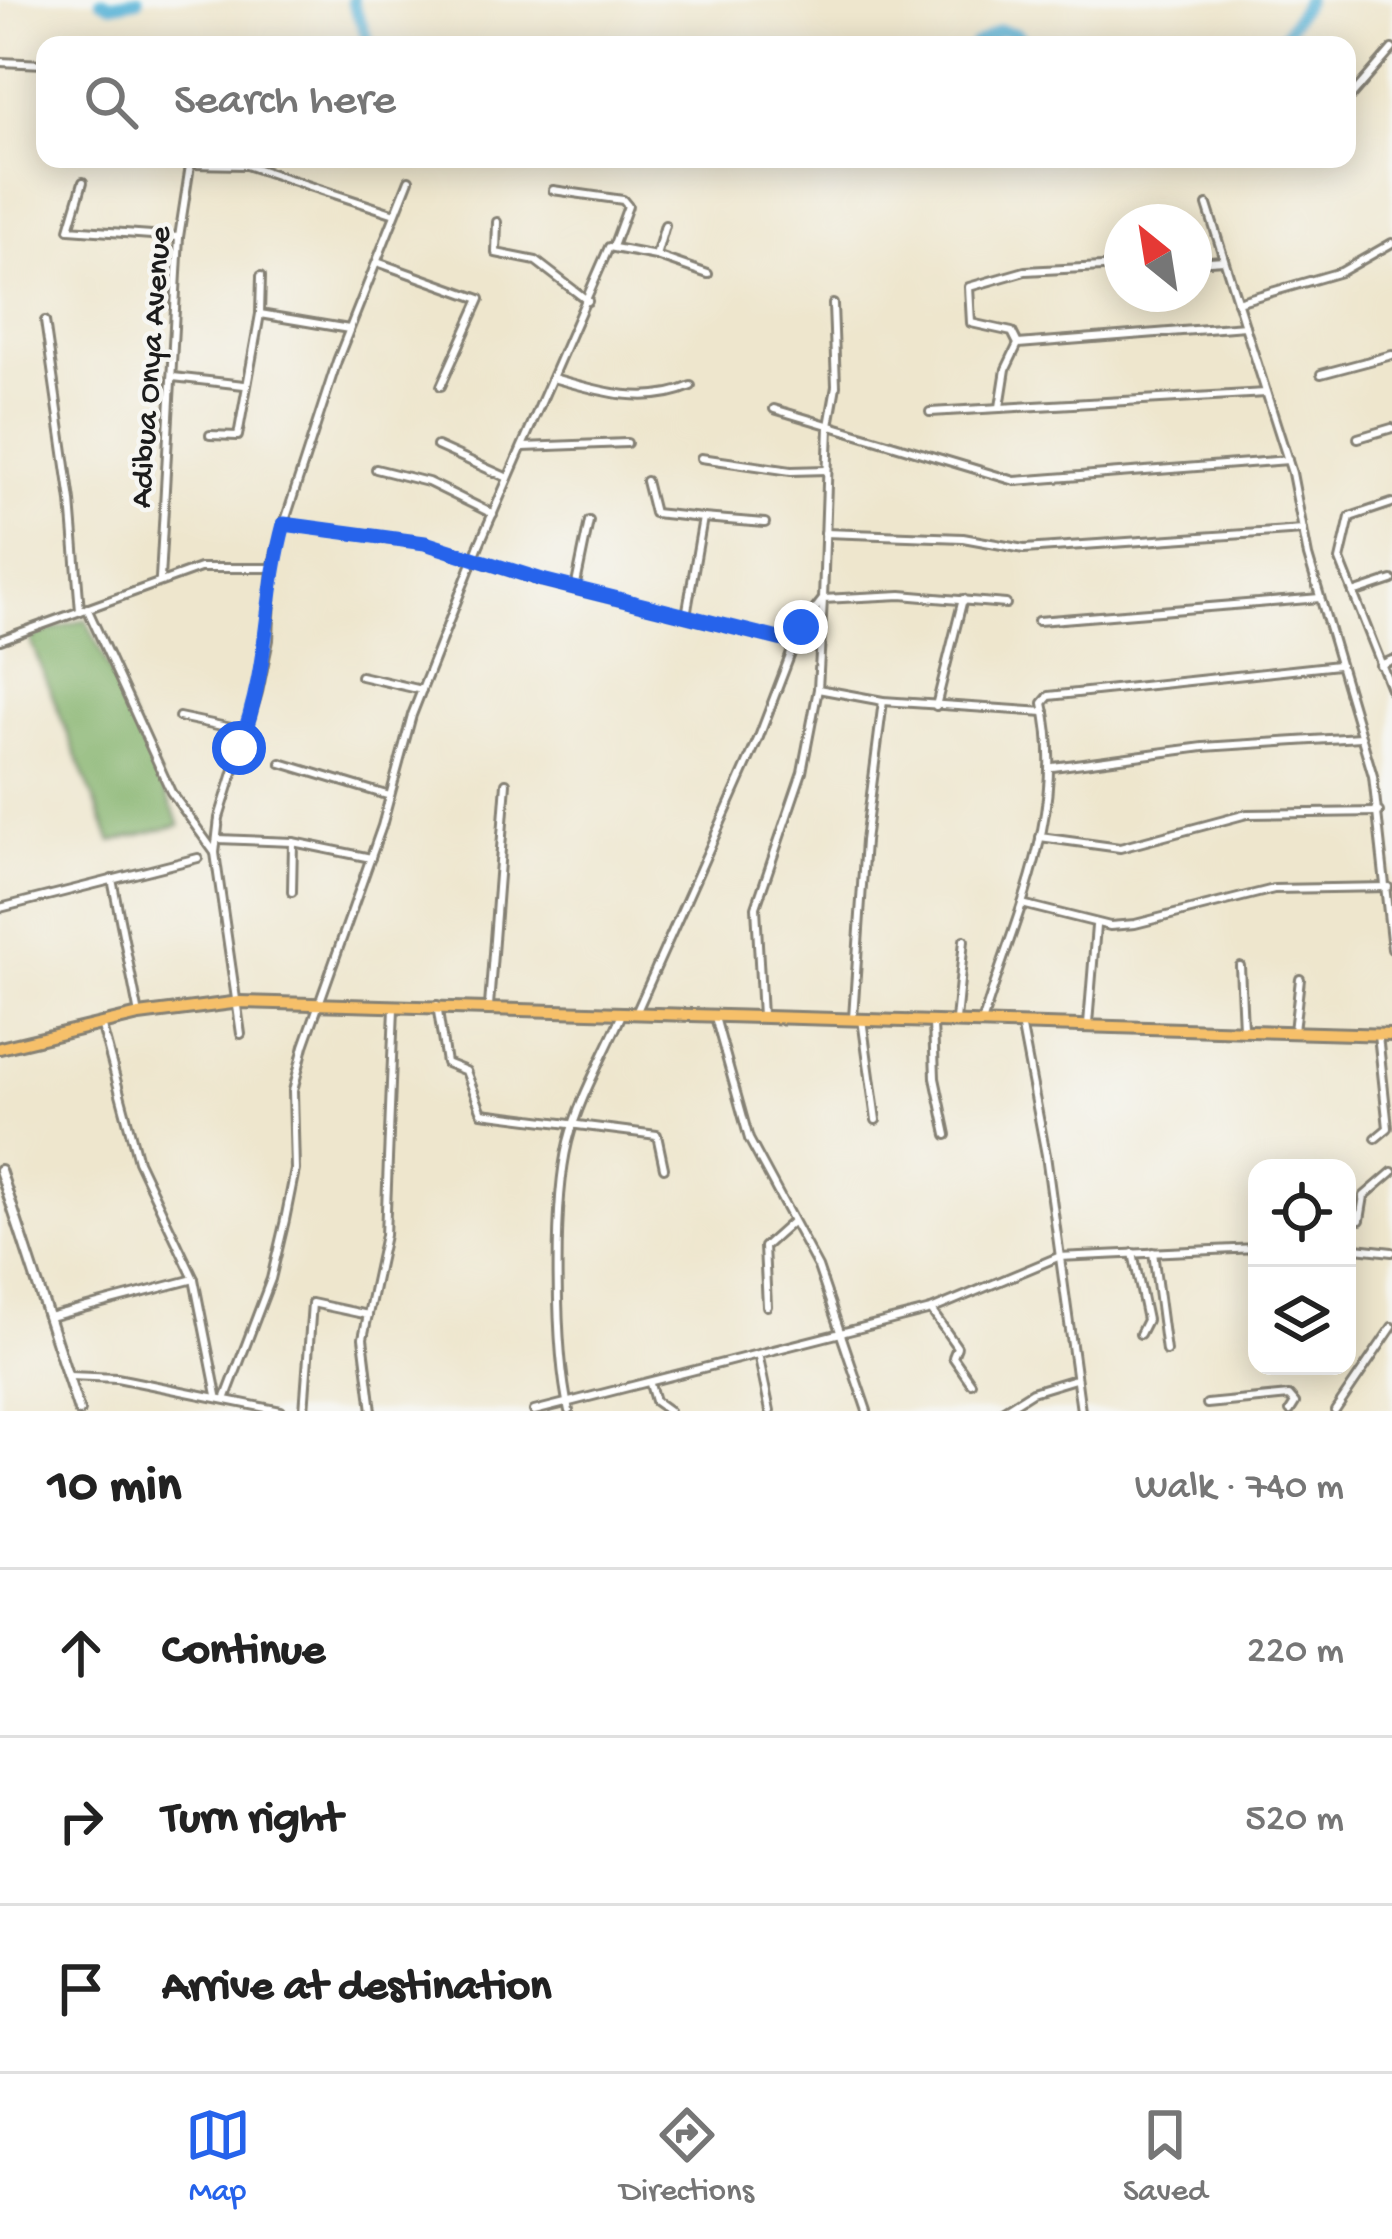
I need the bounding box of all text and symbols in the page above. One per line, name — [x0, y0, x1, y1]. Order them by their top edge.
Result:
search box — [36, 36, 1356, 168]
icon: search — [78, 69, 144, 135]
text: Search here — [174, 76, 396, 129]
north arrow — [1104, 204, 1212, 312]
street label: Adibua Onya Avenue — [124, 224, 182, 509]
route end — [774, 600, 828, 654]
route start — [212, 721, 266, 775]
map controls — [1248, 1159, 1356, 1375]
button: locate — [1248, 1159, 1356, 1267]
button: layers — [1248, 1267, 1356, 1375]
text: 10 min — [48, 1459, 181, 1519]
text: Walk · 740 m — [1135, 1466, 1344, 1512]
icon: ahead — [48, 1620, 114, 1686]
text: Continue — [162, 1626, 325, 1679]
text: 220 m — [1247, 1630, 1344, 1676]
icon: right — [48, 1788, 114, 1854]
text: Turn right — [162, 1794, 342, 1847]
text: 520 m — [1245, 1798, 1344, 1844]
icon: arrive — [48, 1956, 114, 2022]
text: Arrive at destination — [162, 1962, 551, 2015]
tab: Map — [185, 2102, 251, 2212]
tab: Directions — [620, 2102, 754, 2212]
tab: Saved — [1123, 2102, 1207, 2212]

